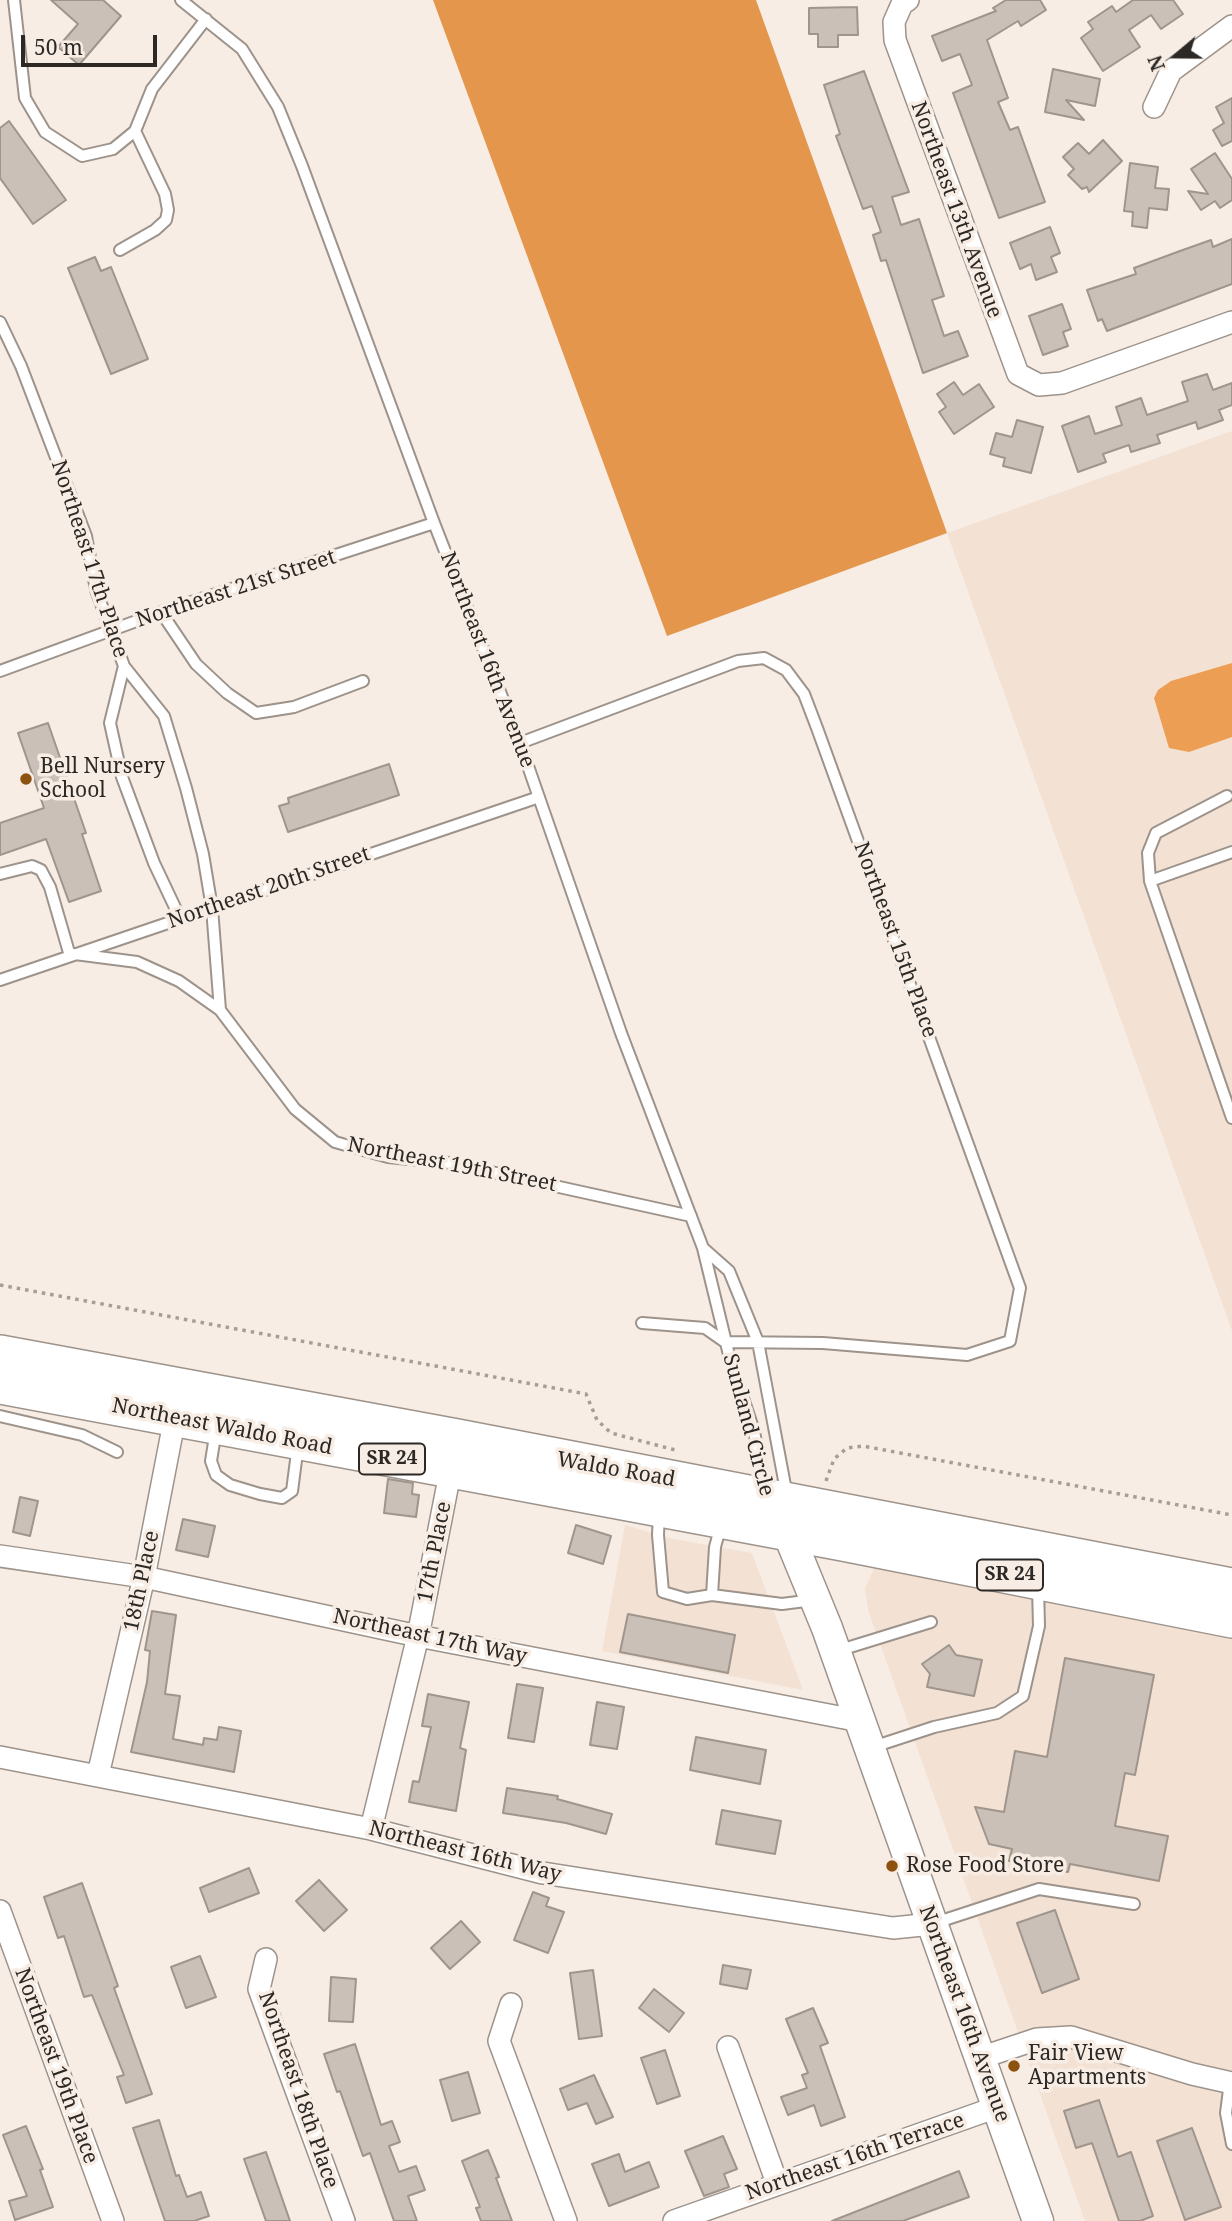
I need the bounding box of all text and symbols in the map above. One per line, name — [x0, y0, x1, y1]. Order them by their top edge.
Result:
scale bar — [24, 21, 161, 65]
north arrow — [1141, 21, 1211, 91]
text: 50 m — [34, 33, 83, 61]
text: N — [1141, 52, 1171, 75]
street label: Northeast 13th Avenue — [905, 98, 1007, 322]
street label: Northeast 17th Place — [45, 457, 133, 661]
street label: Northeast 21st Street — [133, 545, 339, 633]
street label: Northeast 16th Avenue — [434, 549, 540, 771]
place label: Bell Nursery School — [40, 754, 165, 804]
marker: Bell Nursery School — [18, 771, 34, 787]
street label: Northeast 15th Place — [848, 839, 942, 1041]
street label: Northeast 20th Street — [164, 842, 374, 934]
street label: Northeast 19th Street — [345, 1132, 559, 1198]
street label: Sunland Circle — [717, 1351, 779, 1499]
street label: Northeast Waldo Road — [110, 1393, 334, 1461]
road number: SR 24 — [359, 1443, 425, 1474]
street label: Waldo Road — [555, 1447, 677, 1493]
street label: 17th Place — [413, 1499, 457, 1605]
street label: 18th Place — [119, 1528, 165, 1634]
road number: SR 24 — [977, 1560, 1043, 1590]
street label: Northeast 17th Way — [331, 1604, 529, 1670]
street label: Northeast 16th Way — [366, 1816, 564, 1888]
place label: Rose Food Store — [906, 1853, 1064, 1879]
marker: Rose Food Store — [884, 1858, 900, 1874]
street label: Northeast 16th Avenue — [913, 1902, 1015, 2126]
street label: Northeast 19th Place — [9, 1965, 103, 2167]
street label: Northeast 18th Place — [252, 1988, 344, 2192]
place label: Fair View Apartments — [1028, 2041, 1146, 2091]
marker: Fair View Apartments — [1006, 2058, 1022, 2074]
street label: Northeast 16th Terrace — [742, 2108, 968, 2206]

